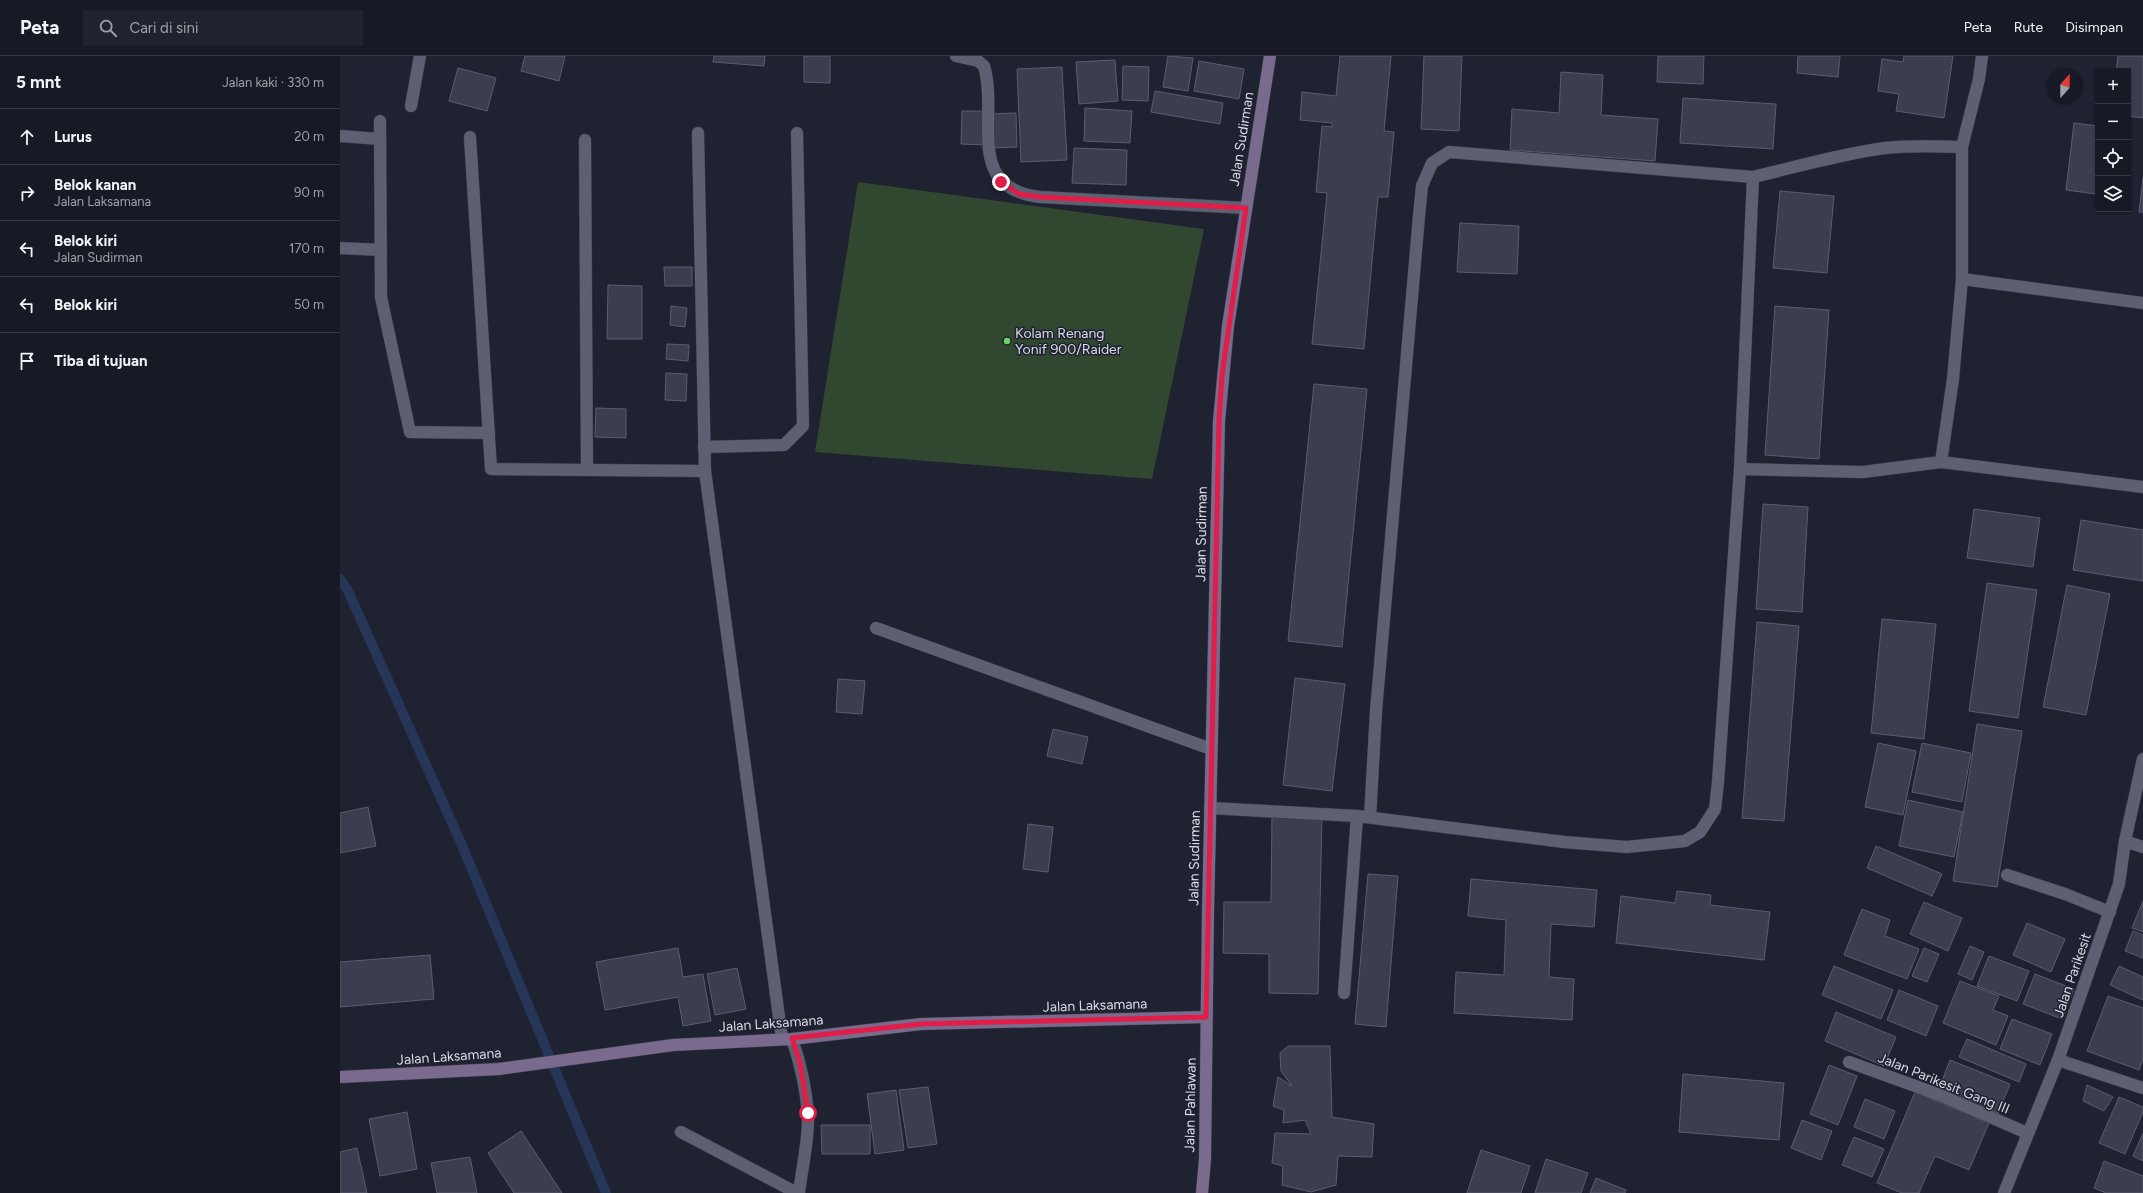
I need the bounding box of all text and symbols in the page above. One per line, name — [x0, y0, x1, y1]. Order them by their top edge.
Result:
search box — [83, 10, 363, 46]
text: Peta — [20, 16, 59, 39]
icon: search — [97, 17, 119, 39]
text: Cari di sini — [129, 19, 198, 37]
text: Peta — [1964, 19, 1992, 36]
text: Rute — [2014, 19, 2043, 36]
text: Disimpan — [2065, 19, 2123, 36]
north arrow — [2047, 68, 2083, 104]
map controls — [2095, 68, 2131, 212]
button: + — [2095, 68, 2131, 104]
text: 5 mnt — [16, 72, 61, 92]
text: Jalan kaki · 330 m — [222, 75, 324, 90]
street label: Jalan Sudirman — [1226, 91, 1257, 187]
button: − — [2095, 104, 2131, 140]
icon: ahead — [16, 126, 38, 148]
text: Lurus — [54, 128, 92, 146]
text: 20 m — [294, 129, 324, 144]
button: locate — [2095, 140, 2131, 176]
route end — [992, 173, 1010, 191]
text: Belok kanan — [54, 176, 136, 194]
button: layers — [2095, 176, 2131, 212]
icon: right — [16, 182, 38, 204]
text: 90 m — [294, 185, 324, 200]
text: Jalan Laksamana — [54, 194, 151, 209]
text: Belok kiri — [54, 232, 117, 250]
icon: left — [16, 238, 38, 260]
text: 170 m — [289, 241, 324, 256]
text: Jalan Sudirman — [54, 250, 143, 265]
icon: left — [16, 294, 38, 316]
text: Belok kiri — [54, 296, 117, 314]
text: 50 m — [294, 297, 324, 312]
place label: Kolam Renang Yonif 900/Raider — [1015, 325, 1122, 358]
marker: Kolam Renang Yonif 900/Raider — [1002, 336, 1012, 346]
icon: arrive — [16, 350, 38, 372]
text: Tiba di tujuan — [54, 352, 148, 370]
street label: Jalan Sudirman — [1192, 486, 1211, 582]
street label: Jalan Sudirman — [1185, 810, 1204, 906]
street label: Jalan Parikesit — [2050, 931, 2095, 1020]
street label: Jalan Laksamana — [1042, 995, 1148, 1016]
street label: Jalan Laksamana — [718, 1011, 824, 1036]
street label: Jalan Laksamana — [396, 1044, 502, 1069]
street label: Jalan Parikesit Gang III — [1876, 1049, 2012, 1118]
street label: Jalan Pahlawan — [1181, 1057, 1200, 1152]
route start — [799, 1104, 817, 1122]

